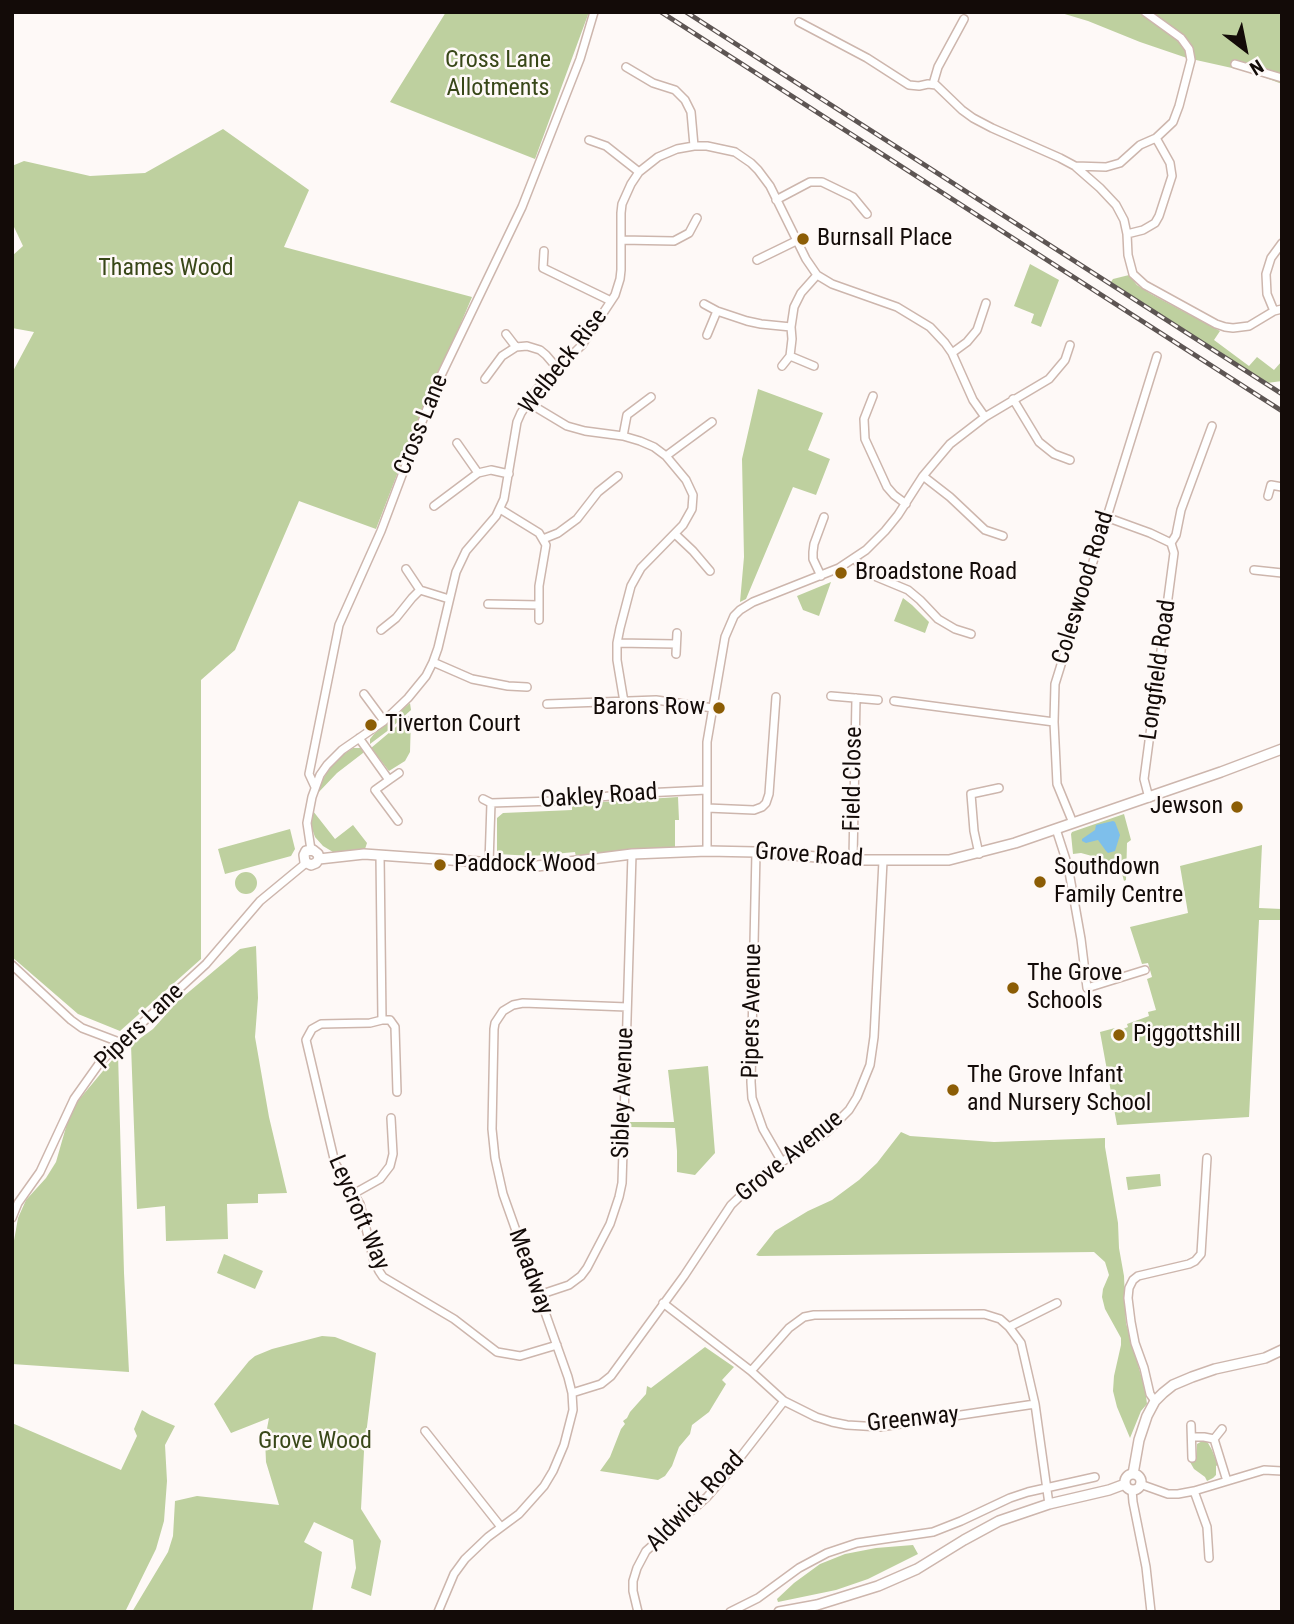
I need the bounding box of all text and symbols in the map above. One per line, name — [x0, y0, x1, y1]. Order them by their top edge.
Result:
north arrow — [1210, 14, 1280, 84]
park label: Cross Lane Allotments — [445, 47, 551, 103]
text: N — [1245, 54, 1267, 80]
place label: Burnsall Place — [817, 225, 952, 253]
marker: Burnsall Place — [795, 231, 811, 247]
park label: Thames Wood — [98, 255, 234, 283]
street label: Welbeck Rise — [514, 304, 614, 420]
street label: Cross Lane — [389, 371, 455, 479]
street label: Coleswood Road — [1047, 508, 1121, 668]
place label: Broadstone Road — [855, 559, 1017, 587]
marker: Broadstone Road — [833, 565, 849, 581]
street label: Longfield Road — [1135, 598, 1183, 742]
place label: Barons Row — [593, 694, 705, 722]
marker: Barons Row — [711, 700, 727, 716]
place label: Tiverton Court — [385, 711, 521, 739]
marker: Tiverton Court — [363, 717, 379, 733]
street label: Field Close — [839, 726, 869, 832]
street label: Oakley Road — [540, 779, 658, 815]
place label: Jewson — [1150, 793, 1223, 821]
marker: Jewson — [1229, 799, 1245, 815]
street label: Grove Road — [754, 838, 864, 874]
place label: Paddock Wood — [454, 851, 596, 879]
place label: Southdown Family Centre — [1054, 854, 1183, 910]
marker: Paddock Wood — [432, 857, 448, 873]
marker: Southdown Family Centre — [1032, 874, 1048, 890]
street label: Pipers Avenue — [737, 943, 769, 1079]
place label: The Grove Schools — [1027, 960, 1122, 1016]
street label: Pipers Lane — [90, 978, 190, 1076]
marker: The Grove Schools — [1005, 980, 1021, 996]
place label: Piggottshill — [1133, 1021, 1241, 1049]
street label: Sibley Avenue — [607, 1027, 641, 1159]
marker: Piggottshill — [1111, 1027, 1127, 1043]
place label: The Grove Infant and Nursery School — [967, 1062, 1151, 1118]
marker: The Grove Infant and Nursery School — [945, 1082, 961, 1098]
street label: Grove Avenue — [731, 1105, 849, 1209]
street label: Leycroft Way — [321, 1151, 395, 1275]
street label: Meadway — [501, 1225, 559, 1319]
street label: Greenway — [866, 1401, 960, 1439]
park label: Grove Wood — [258, 1428, 372, 1456]
street label: Aldwick Road — [641, 1446, 751, 1558]

